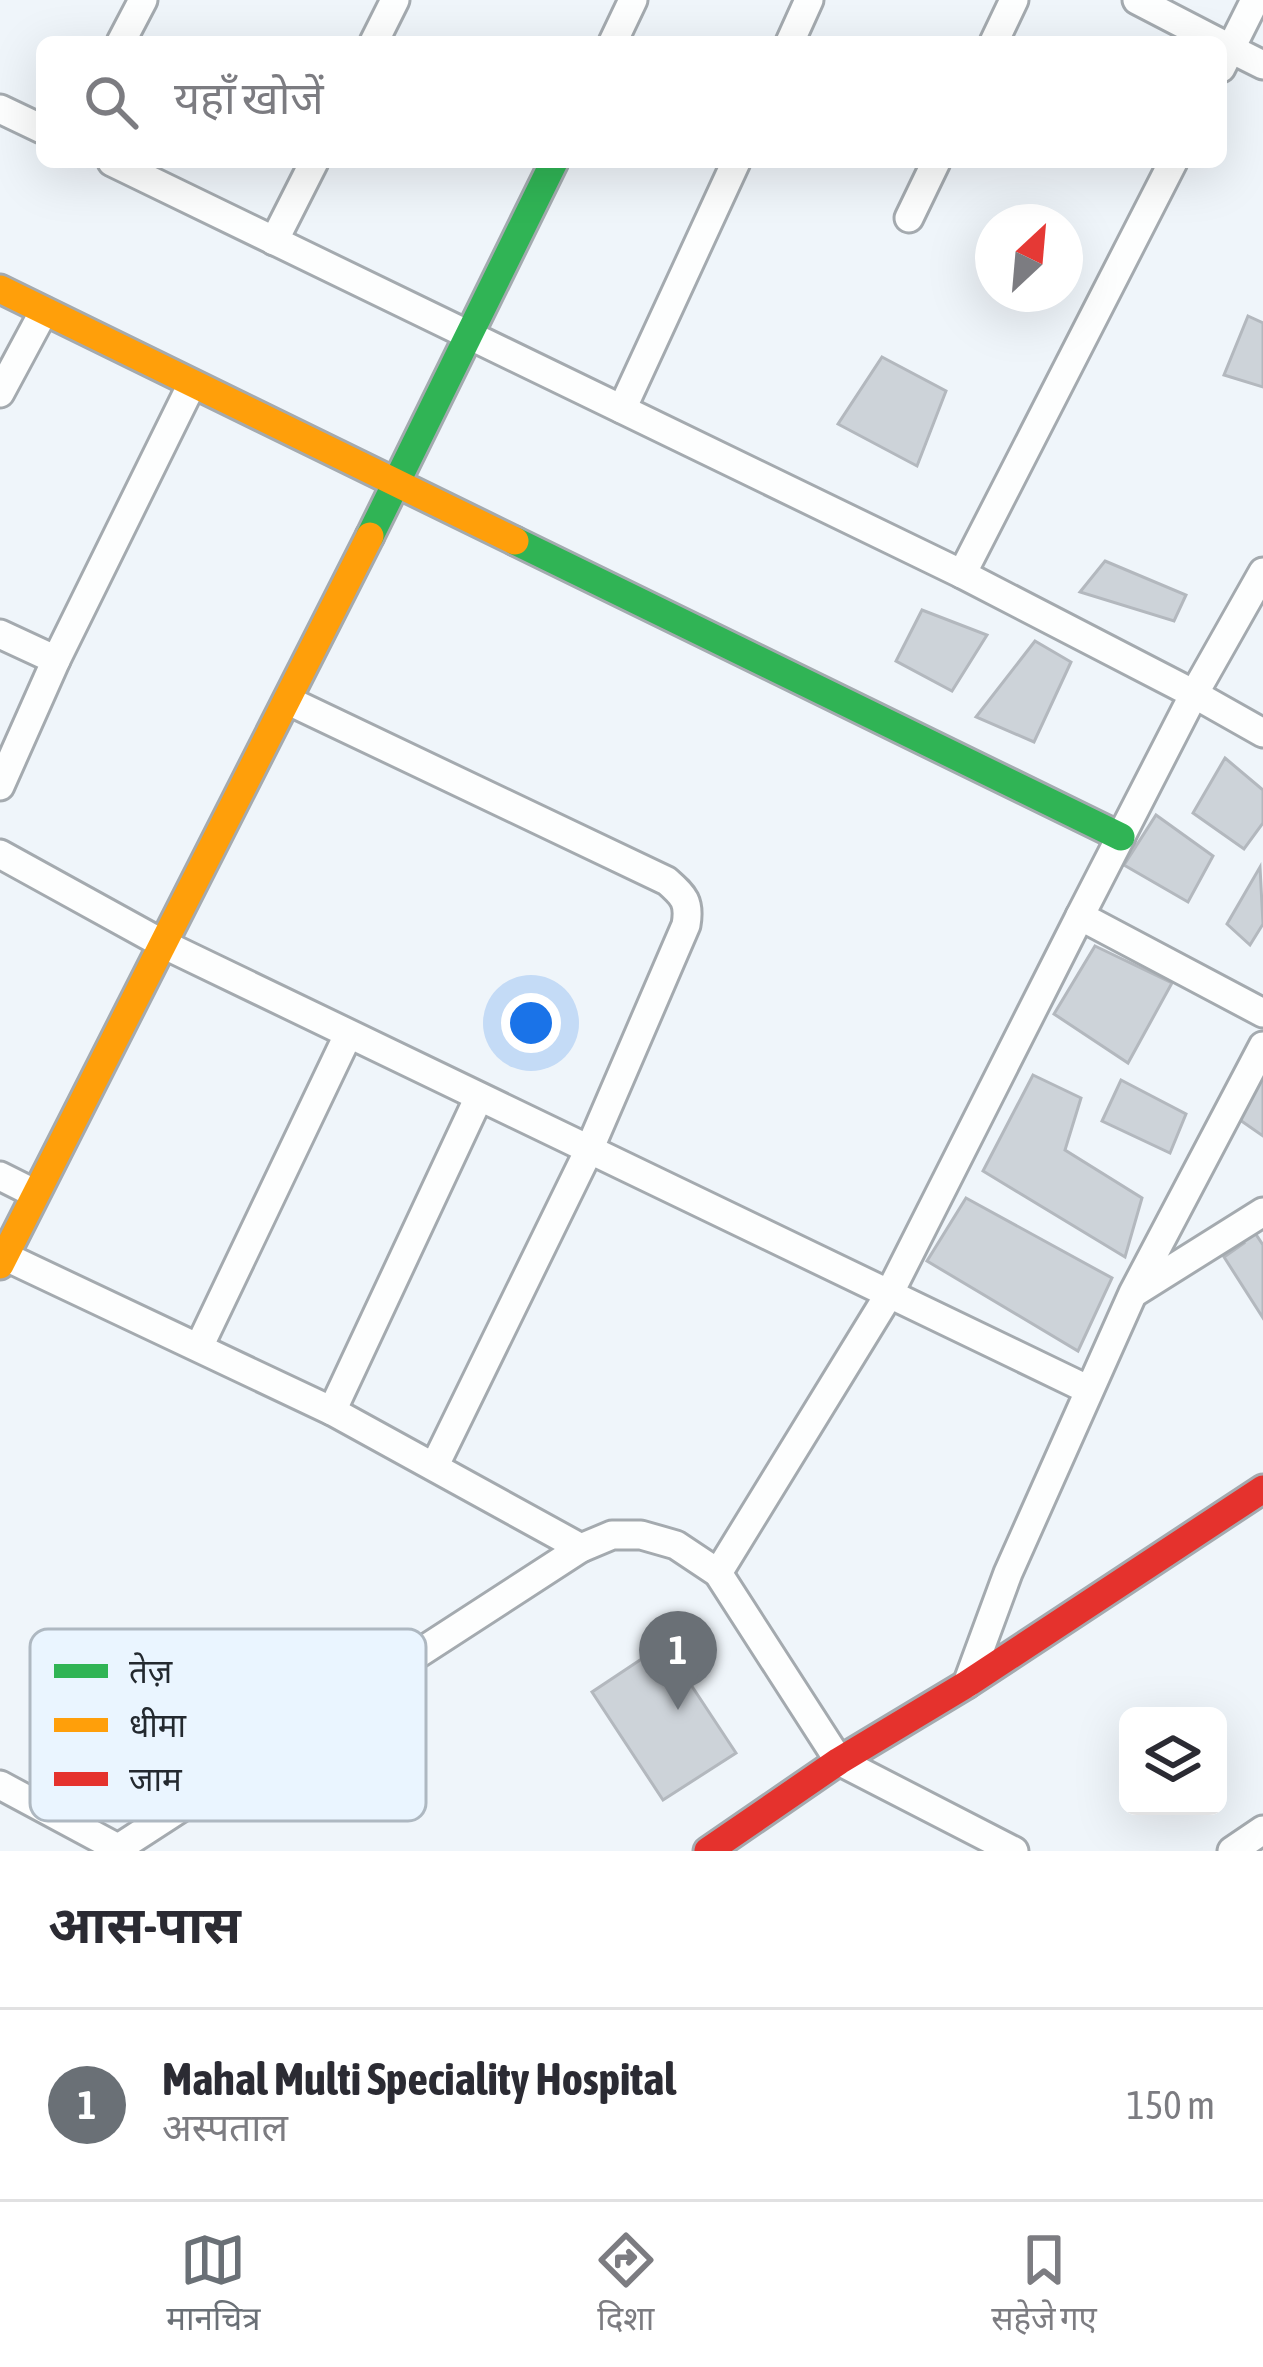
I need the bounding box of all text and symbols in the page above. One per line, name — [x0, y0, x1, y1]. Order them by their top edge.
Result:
search box — [36, 36, 1227, 168]
icon: search — [78, 69, 144, 135]
text: यहाँ खोजें — [174, 72, 324, 124]
north arrow — [975, 204, 1083, 312]
your location — [501, 993, 561, 1053]
pin: 1 — [639, 1611, 717, 1710]
legend — [30, 1629, 426, 1821]
text: तेज़ — [129, 1652, 173, 1690]
text: धीमा — [129, 1706, 188, 1744]
map controls — [1119, 1707, 1227, 1815]
button: layers — [1119, 1707, 1227, 1815]
text: जाम — [129, 1760, 183, 1798]
text: आस-पास — [48, 1895, 241, 1954]
text: Mahal Multi Speciality Hospital — [162, 2053, 676, 2105]
text: 1 — [78, 2083, 96, 2127]
text: 150 m — [1127, 2083, 1215, 2127]
text: अस्पताल — [162, 2105, 288, 2149]
tab: मानचित्र — [166, 2227, 260, 2343]
tab: दिशा — [593, 2227, 659, 2343]
tab: सहेजे गए — [991, 2227, 1097, 2343]

